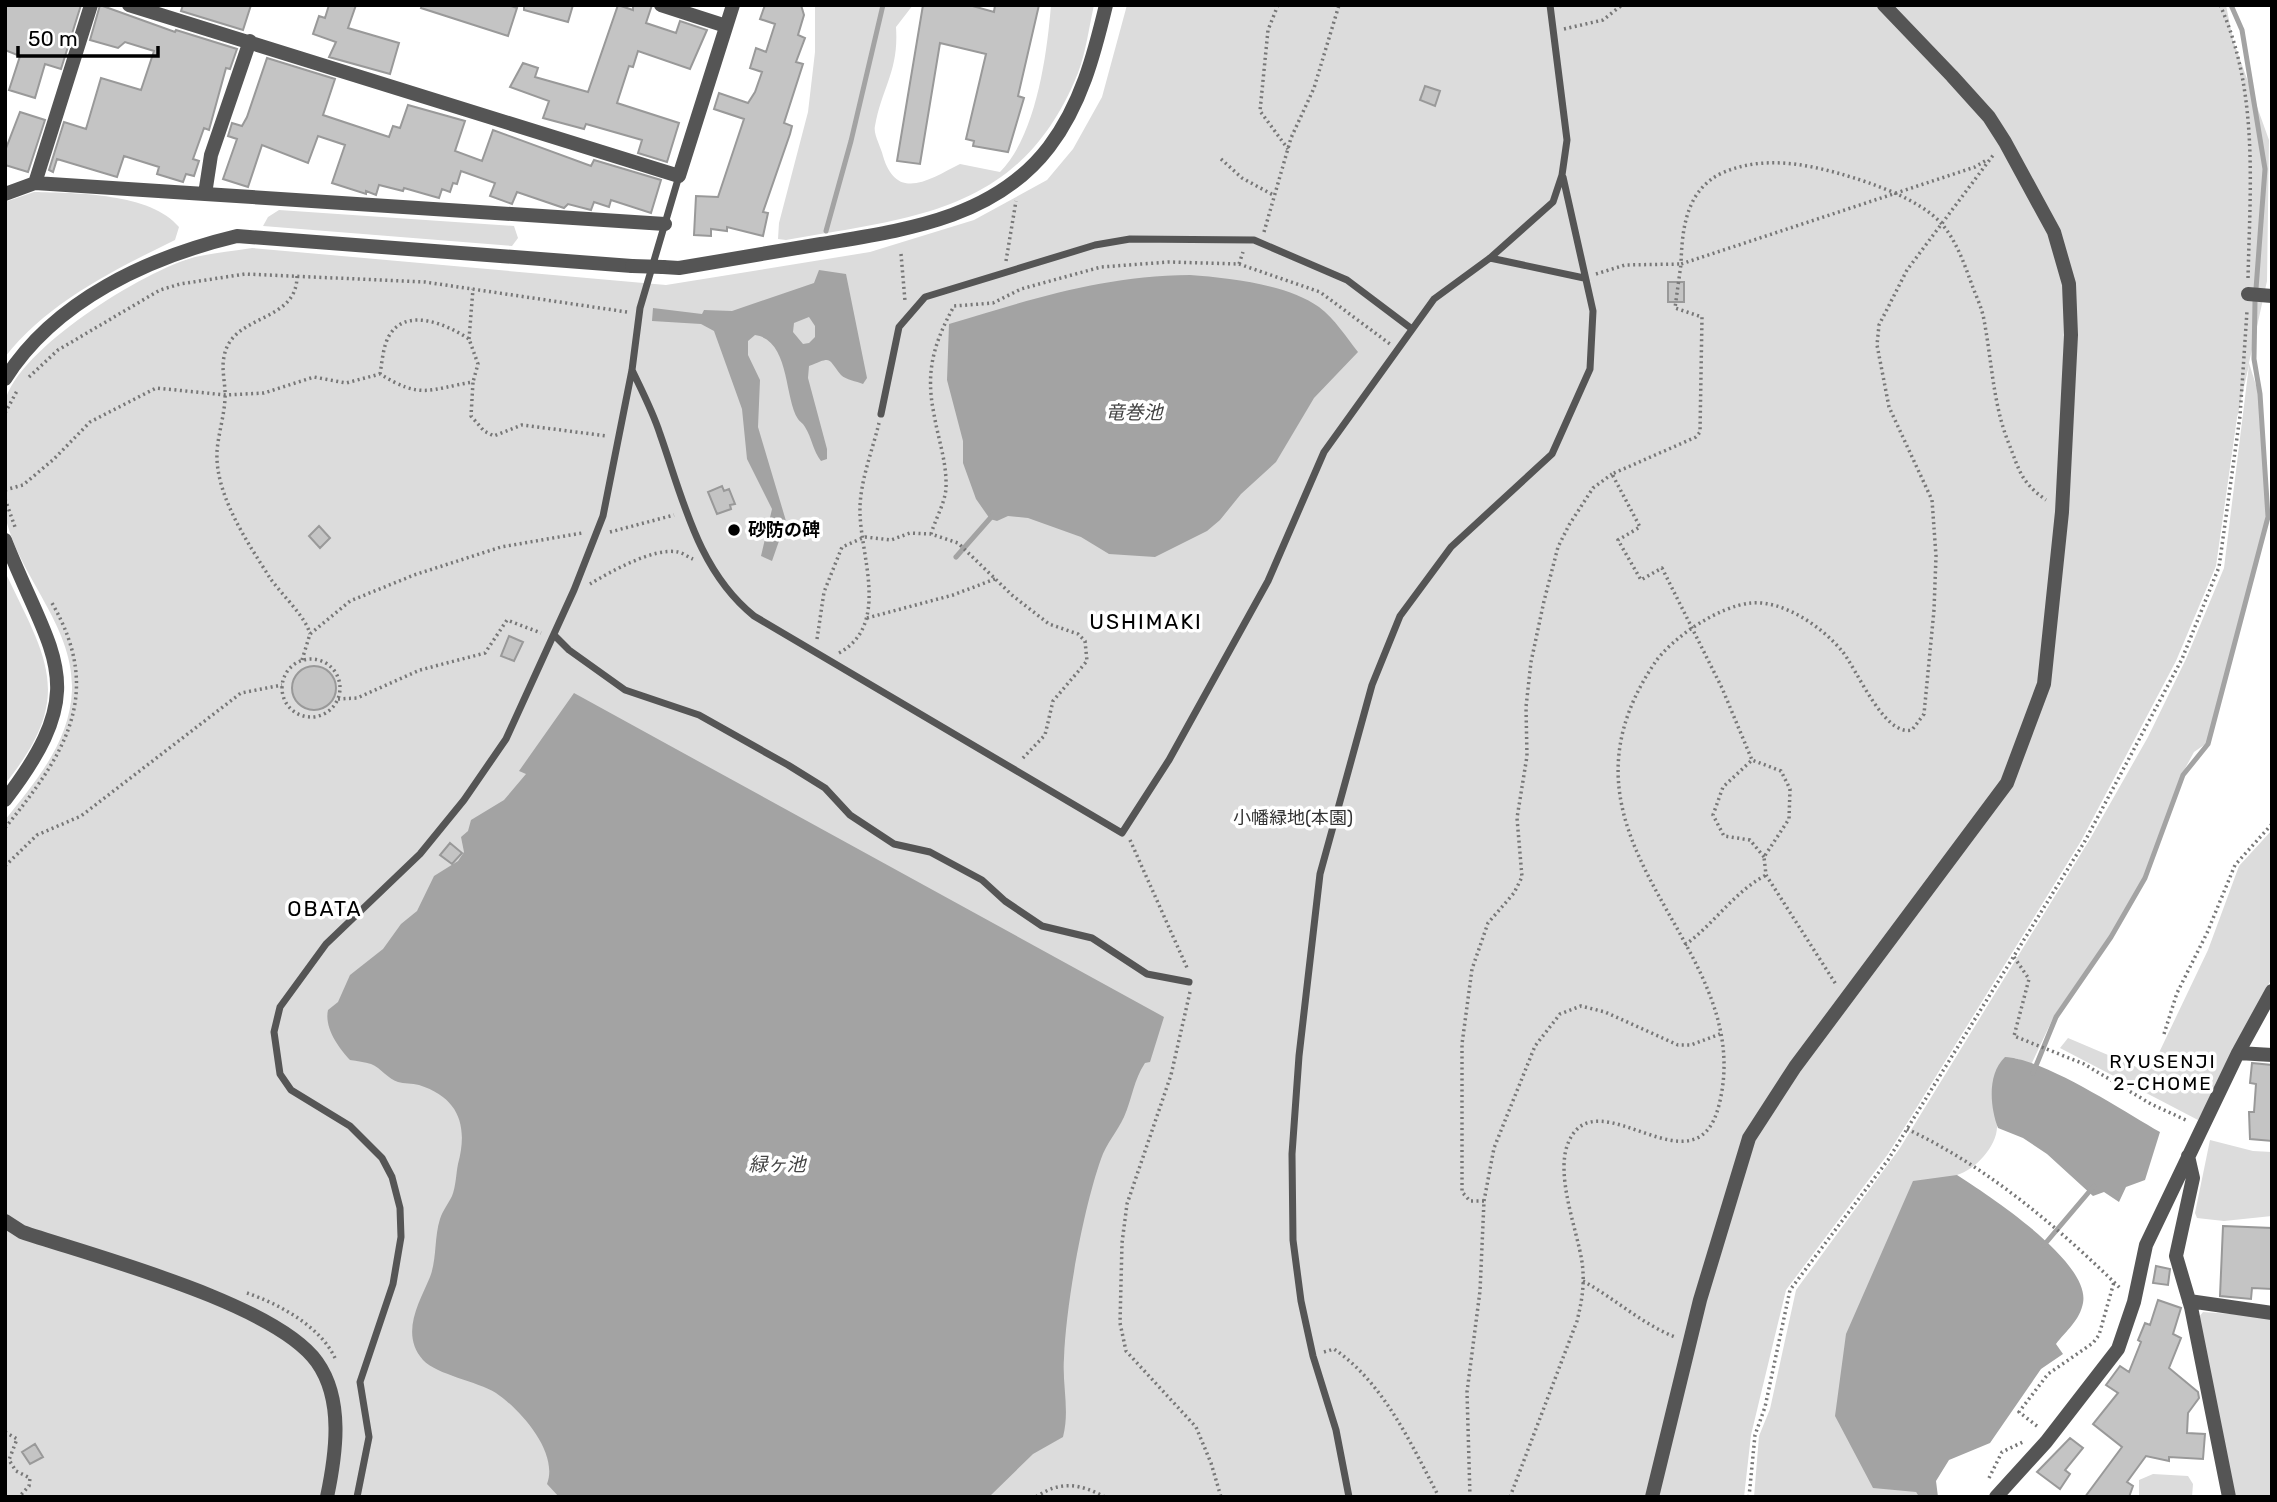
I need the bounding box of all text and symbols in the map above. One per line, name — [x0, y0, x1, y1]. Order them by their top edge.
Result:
scale bar — [18, 14, 158, 58]
text: 50 m — [28, 26, 78, 51]
water label: 竜巻池 — [1105, 401, 1164, 424]
place label: 砂防の碑 — [748, 519, 820, 541]
marker: 砂防の碑 — [726, 522, 742, 538]
district label: USHIMAKI — [1089, 609, 1203, 634]
park label: 小幡緑地(本園) — [1233, 807, 1353, 829]
district label: OBATA — [287, 896, 363, 921]
district label: RYUSENJI 2-CHOME — [2109, 1050, 2217, 1095]
water label: 緑ヶ池 — [748, 1153, 807, 1176]

